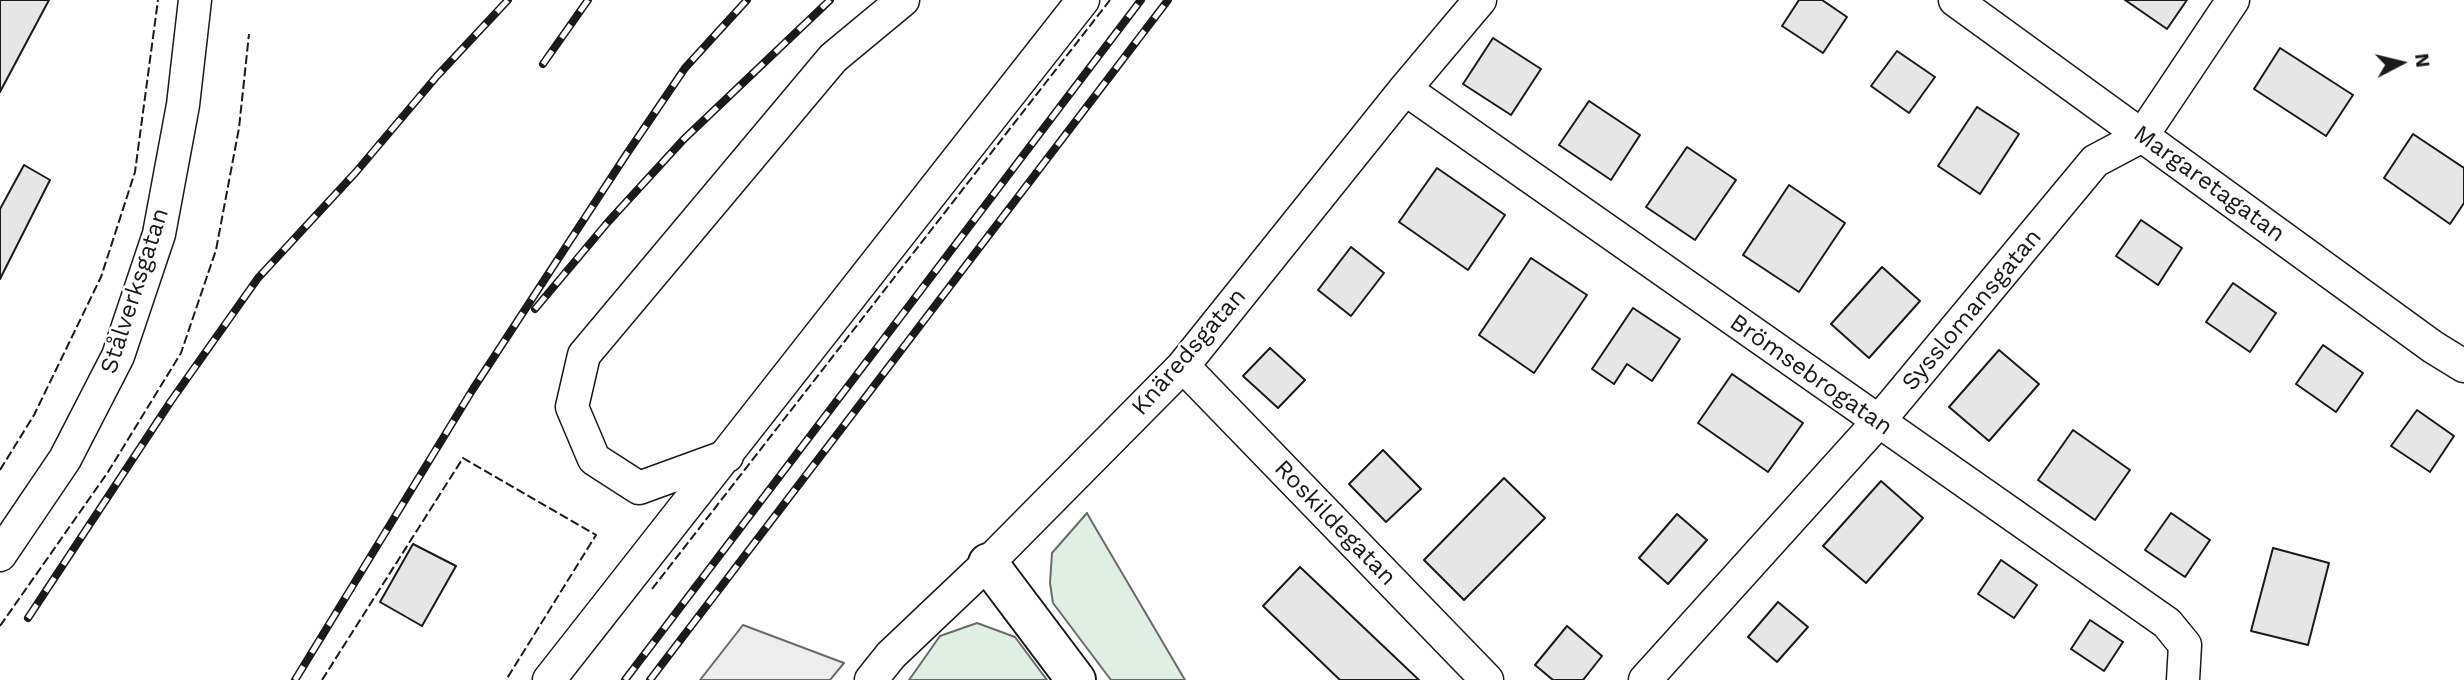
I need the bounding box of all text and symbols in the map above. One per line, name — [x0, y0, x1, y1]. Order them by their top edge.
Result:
north arrow — [2366, 28, 2436, 98]
text: N — [2410, 52, 2435, 69]
street label: Margaretagatan — [2128, 119, 2290, 249]
street label: Stålverksgatan — [95, 205, 175, 377]
street label: Sysslomansgatan — [1896, 223, 2048, 397]
street label: Knäredsgatan — [1126, 282, 1252, 422]
street label: Brömsebrogatan — [1724, 308, 1898, 442]
street label: Roskildegatan — [1268, 454, 1402, 592]

